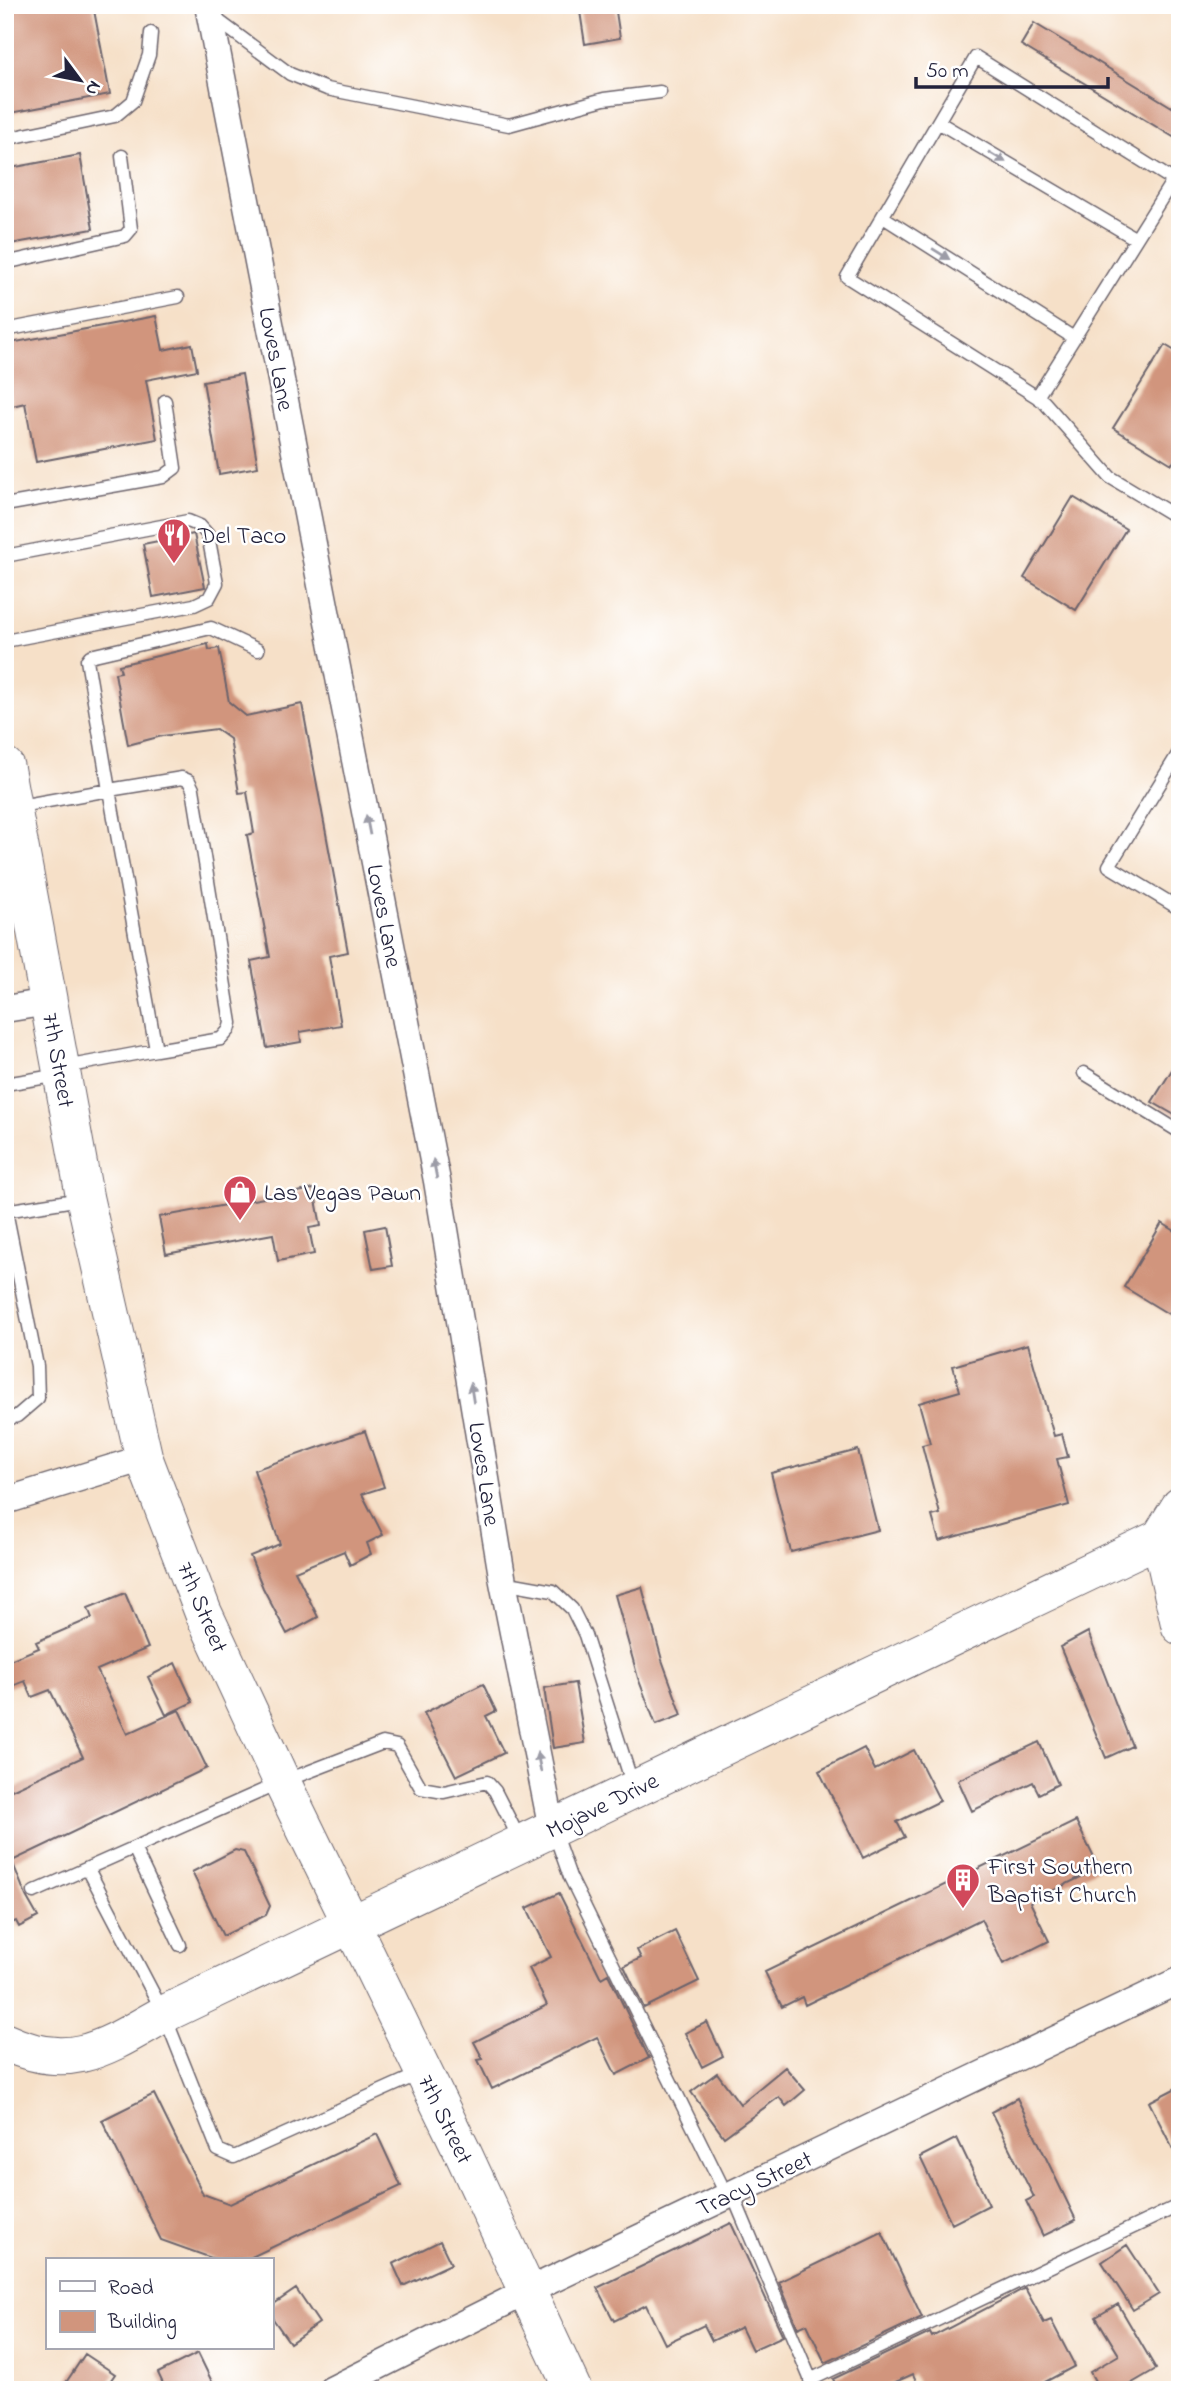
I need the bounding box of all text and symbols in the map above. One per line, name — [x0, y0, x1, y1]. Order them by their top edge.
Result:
north arrow — [46, 46, 116, 116]
scale bar — [916, 46, 1108, 90]
text: 50 m — [926, 57, 969, 87]
text: N — [77, 75, 107, 100]
one-way arrow — [988, 151, 1007, 163]
one-way arrow — [931, 247, 950, 260]
street label: Loves Lane — [247, 305, 302, 414]
restaurant icon: Del Taco — [155, 516, 193, 565]
place label: Del Taco — [197, 520, 286, 555]
one-way arrow — [362, 814, 373, 836]
street label: Loves Lane — [355, 862, 410, 971]
street label: 7th Street — [31, 1010, 82, 1111]
one-way arrow — [429, 1158, 440, 1180]
shop icon: Las Vegas Pawn — [221, 1173, 259, 1222]
place label: Las Vegas Pawn — [264, 1177, 421, 1212]
one-way arrow — [466, 1382, 477, 1404]
street label: Loves Lane — [457, 1420, 508, 1529]
street label: 7th Street — [166, 1557, 236, 1659]
one-way arrow — [533, 1751, 544, 1773]
street label: Mojave Drive — [541, 1765, 665, 1850]
place label: First Southern Baptist Church — [987, 1851, 1137, 1914]
building icon: First Southern Baptist Church — [944, 1861, 982, 1910]
street label: 7th Street — [407, 2069, 480, 2171]
street label: Tracy Street — [691, 2143, 819, 2228]
legend — [46, 2258, 273, 2350]
text: Road — [108, 2274, 154, 2304]
text: Building — [107, 2308, 177, 2340]

